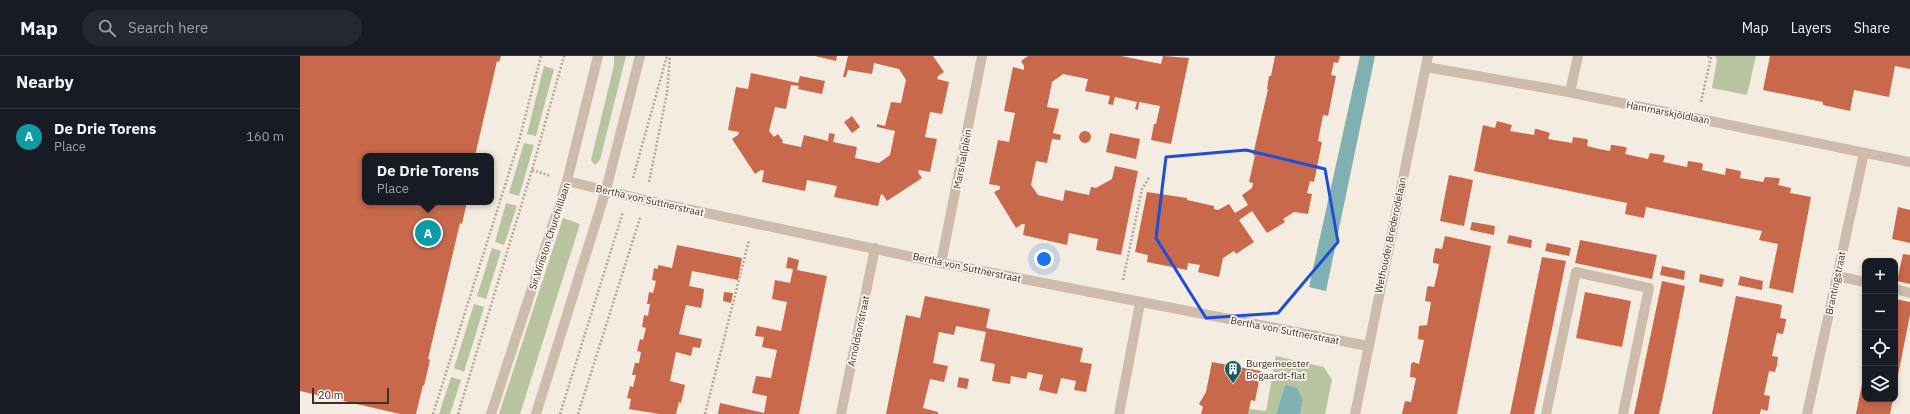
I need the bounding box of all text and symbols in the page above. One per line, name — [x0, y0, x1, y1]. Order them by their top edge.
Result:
search box — [82, 10, 362, 46]
text: Map — [20, 16, 58, 40]
icon: search — [96, 17, 118, 39]
text: Search here — [128, 18, 208, 37]
text: Map — [1742, 19, 1769, 37]
text: Layers — [1791, 19, 1832, 37]
text: Share — [1854, 19, 1890, 37]
text: Nearby — [16, 71, 74, 93]
street label: Hammarskjöldlaan — [1625, 98, 1711, 127]
text: De Drie Torens — [54, 119, 156, 138]
text: A — [25, 128, 33, 145]
text: 160 m — [246, 128, 284, 145]
street label: Marshallplein — [950, 128, 975, 190]
text: Place — [54, 138, 86, 155]
popup — [362, 153, 494, 205]
text: De Drie Torens — [377, 161, 479, 180]
street label: Wethouder Brederodelaan — [1372, 176, 1409, 294]
text: Place — [377, 180, 409, 197]
street label: Sir Winston Churchilllaan — [526, 181, 573, 292]
street label: Bertha von Suttnerstraat — [595, 182, 706, 219]
pin: A — [415, 218, 441, 248]
your location — [1034, 249, 1054, 269]
street label: Bertha von Suttnerstraat — [912, 250, 1023, 285]
street label: Brantingstraat — [1822, 250, 1849, 316]
map controls — [1862, 258, 1898, 402]
button: + — [1862, 258, 1898, 294]
street label: Arnoldsonstraat — [845, 294, 872, 368]
button: − — [1862, 294, 1898, 330]
street label: Bertha von Suttnerstraat — [1229, 314, 1341, 348]
button: locate — [1862, 330, 1898, 366]
place label: Burgemeester Bogaardt-flat — [1246, 357, 1310, 382]
building icon: Burgemeester Bogaardt-flat — [1223, 359, 1243, 384]
button: layers — [1862, 366, 1898, 402]
scale bar — [312, 386, 389, 405]
text: 20 m — [318, 388, 343, 402]

